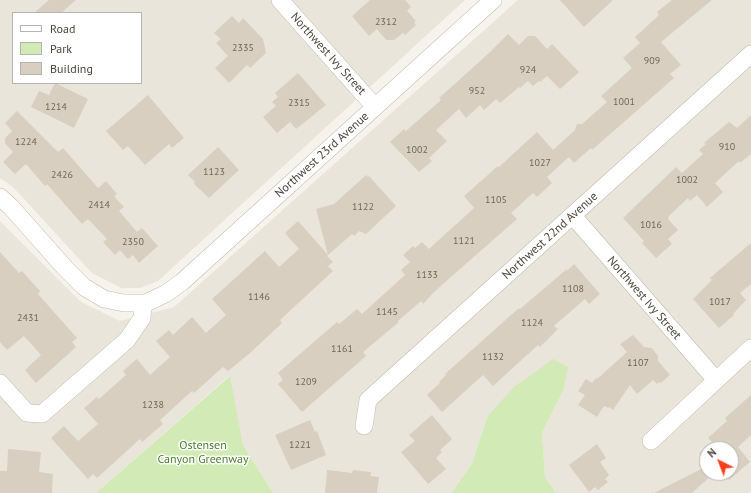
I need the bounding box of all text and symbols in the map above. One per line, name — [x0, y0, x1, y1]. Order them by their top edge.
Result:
street label: Northwest Ivy Street — [287, 10, 369, 98]
legend — [12, 12, 142, 84]
house number: 2312 — [375, 16, 397, 28]
text: Road — [50, 21, 75, 36]
text: Park — [50, 41, 72, 56]
house number: 2335 — [232, 42, 254, 54]
house number: 909 — [644, 55, 660, 67]
text: Building — [50, 61, 93, 76]
house number: 924 — [520, 64, 536, 76]
house number: 952 — [469, 85, 485, 97]
house number: 1001 — [613, 96, 635, 108]
house number: 2315 — [288, 97, 310, 109]
house number: 1214 — [45, 101, 67, 113]
street label: Northwest 23rd Avenue — [272, 109, 372, 201]
house number: 1224 — [15, 136, 37, 148]
house number: 910 — [719, 141, 735, 153]
house number: 1002 — [406, 144, 428, 156]
house number: 1027 — [529, 157, 551, 169]
house number: 1123 — [203, 166, 225, 178]
house number: 2426 — [51, 169, 73, 181]
house number: 1002 — [676, 174, 698, 186]
street label: Northwest 22nd Avenue — [499, 189, 601, 283]
house number: 1105 — [485, 194, 507, 206]
house number: 2414 — [88, 199, 110, 211]
house number: 1122 — [352, 201, 374, 213]
house number: 1016 — [640, 219, 662, 231]
house number: 1121 — [453, 235, 475, 247]
house number: 2350 — [122, 236, 144, 248]
street label: Northwest Ivy Street — [604, 253, 684, 343]
house number: 1133 — [416, 269, 438, 281]
house number: 1108 — [562, 283, 584, 295]
house number: 1146 — [248, 291, 270, 303]
house number: 1017 — [709, 296, 731, 308]
house number: 1145 — [376, 306, 398, 318]
house number: 2431 — [17, 312, 39, 324]
house number: 1124 — [521, 317, 543, 329]
house number: 1161 — [331, 343, 353, 355]
house number: 1132 — [482, 351, 504, 363]
house number: 1107 — [627, 357, 649, 369]
house number: 1209 — [295, 376, 317, 388]
house number: 1238 — [142, 399, 164, 411]
park label: Ostensen Canyon Greenway — [157, 439, 249, 467]
house number: 1221 — [289, 439, 311, 451]
north arrow — [699, 441, 739, 481]
text: N — [704, 445, 719, 460]

